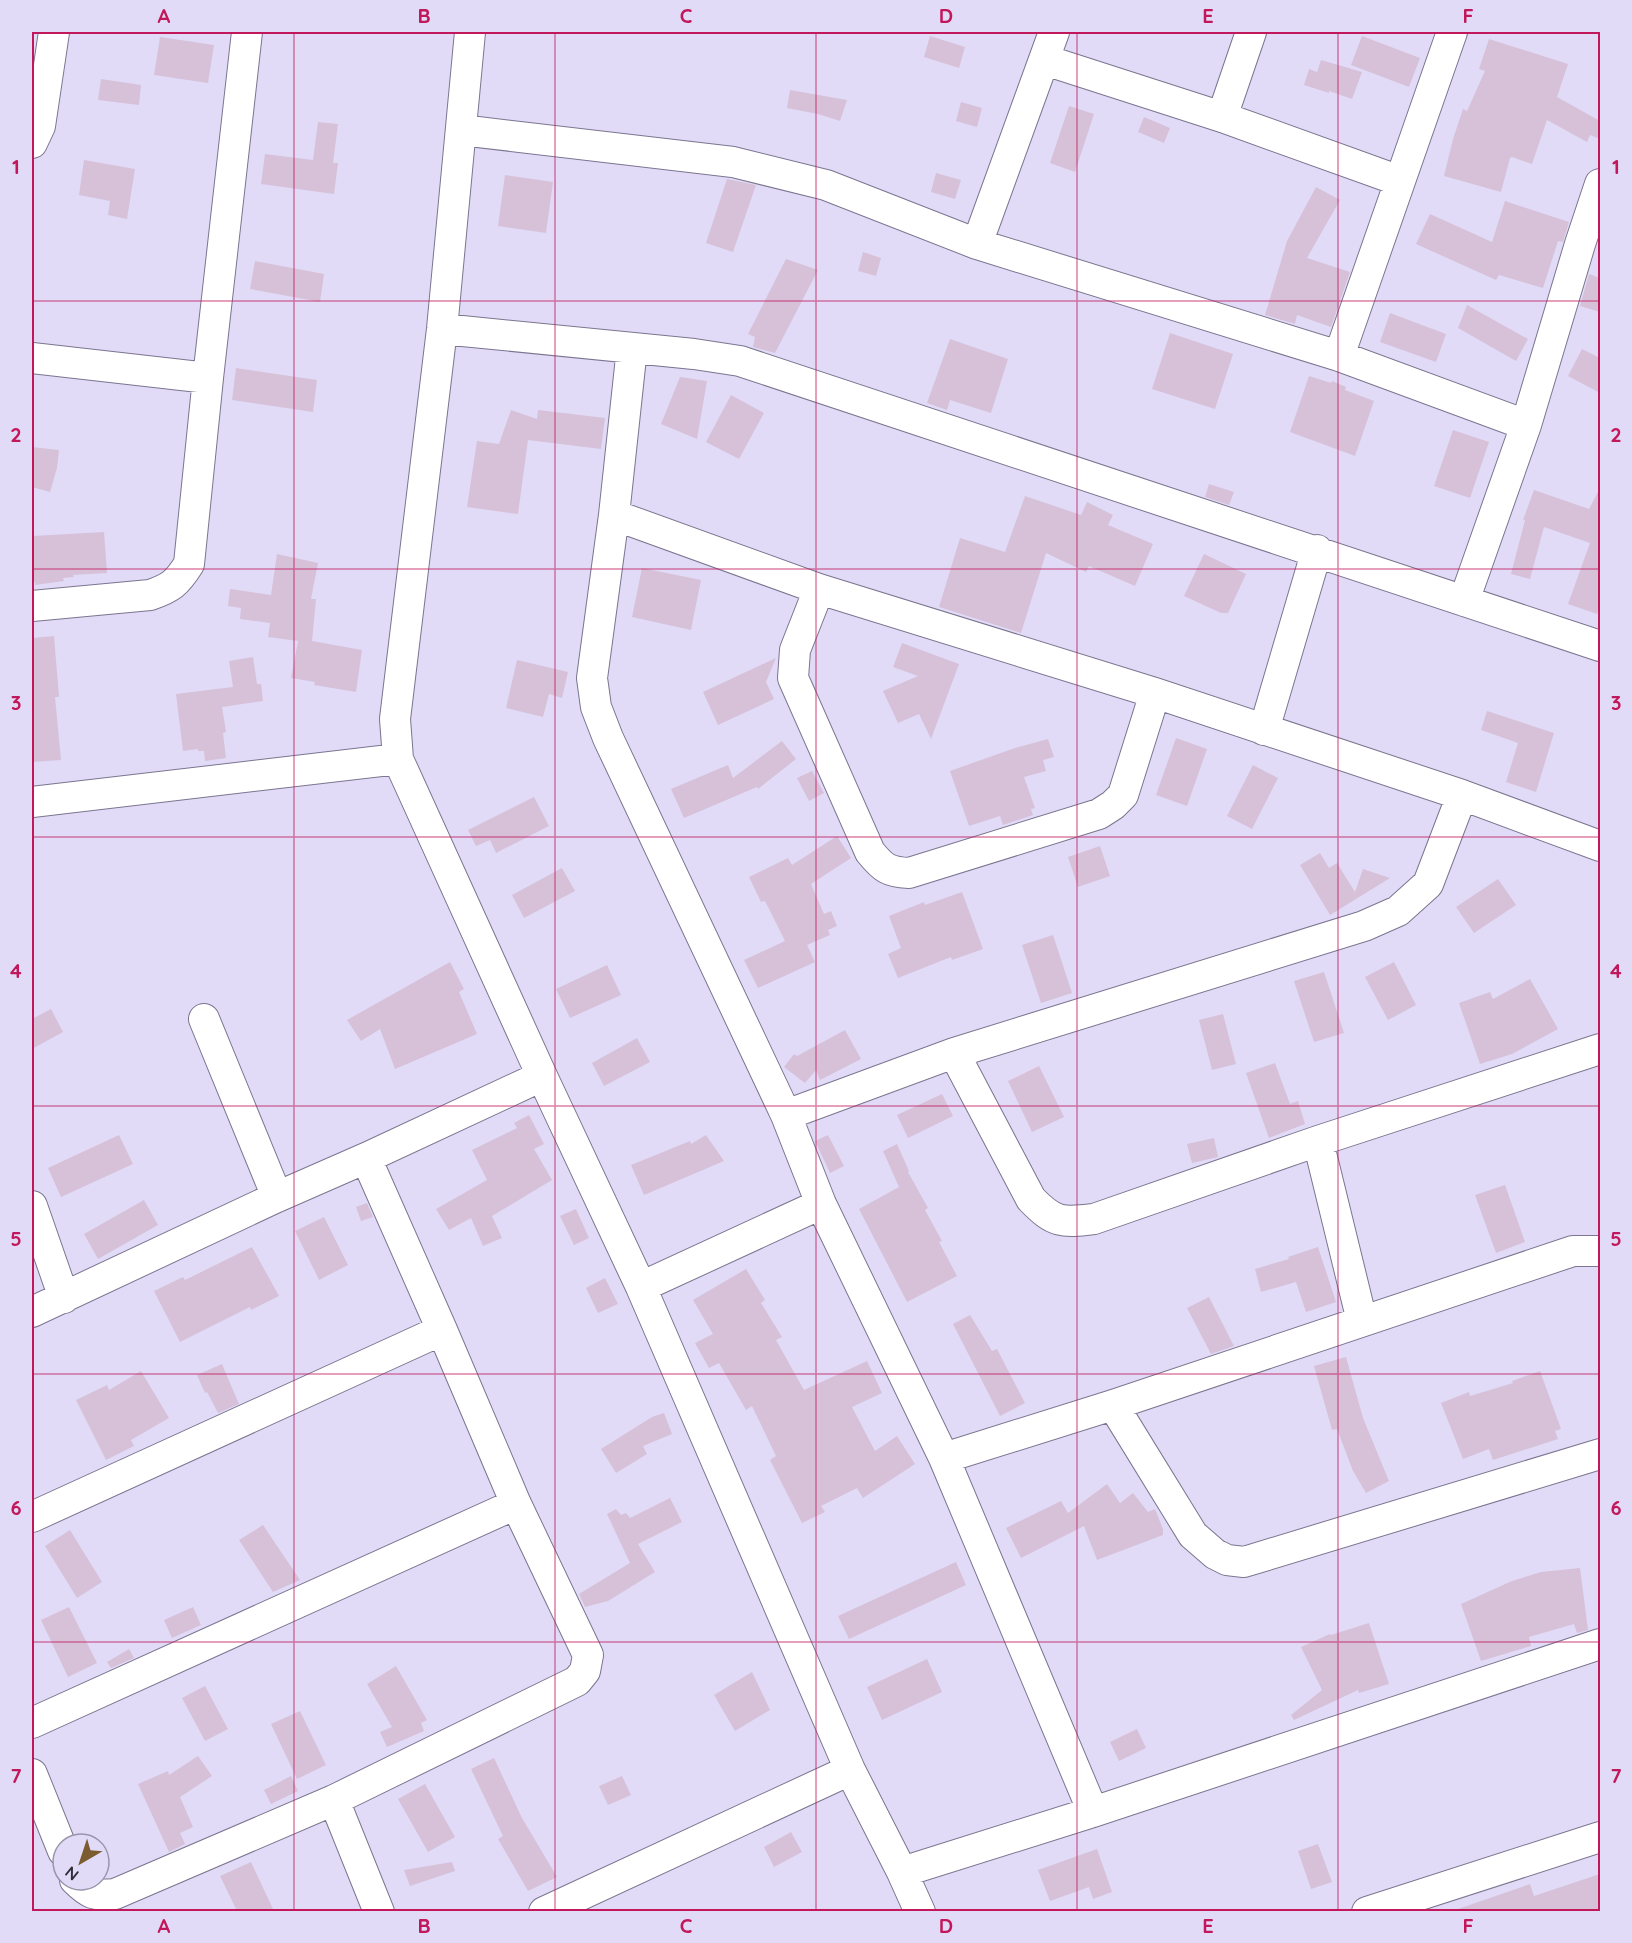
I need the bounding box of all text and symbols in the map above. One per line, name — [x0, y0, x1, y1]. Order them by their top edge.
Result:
text: A — [158, 3, 171, 28]
text: B — [417, 3, 431, 28]
text: C — [680, 3, 693, 28]
text: D — [939, 3, 953, 28]
text: E — [1202, 3, 1214, 28]
text: F — [1462, 3, 1474, 28]
text: 1 — [12, 154, 20, 179]
text: 1 — [1612, 154, 1620, 179]
text: 2 — [10, 422, 22, 447]
text: 2 — [1610, 422, 1622, 447]
text: 3 — [11, 690, 21, 715]
text: 3 — [1611, 690, 1621, 715]
text: 4 — [10, 958, 22, 983]
text: 4 — [1610, 958, 1622, 983]
text: 5 — [10, 1226, 22, 1251]
text: 5 — [1610, 1226, 1622, 1251]
text: 6 — [10, 1495, 22, 1520]
text: 6 — [1610, 1495, 1622, 1520]
text: 7 — [11, 1763, 22, 1788]
text: 7 — [1611, 1763, 1622, 1788]
north arrow — [51, 1832, 111, 1892]
text: N — [61, 1862, 82, 1885]
text: A — [158, 1913, 171, 1938]
text: B — [417, 1913, 431, 1938]
text: C — [680, 1913, 693, 1938]
text: D — [939, 1913, 953, 1938]
text: E — [1202, 1913, 1214, 1938]
text: F — [1462, 1913, 1474, 1938]

